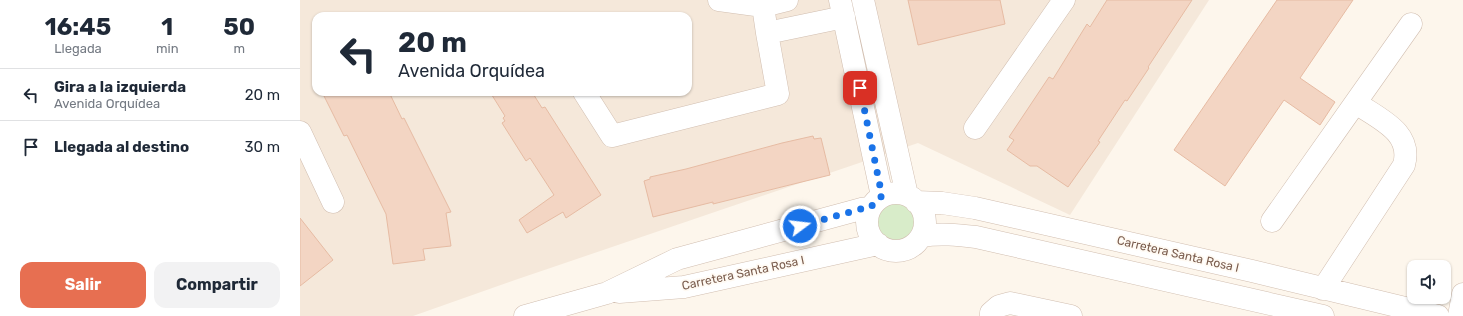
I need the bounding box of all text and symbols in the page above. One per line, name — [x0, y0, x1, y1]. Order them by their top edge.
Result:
text: 16:45 — [45, 13, 111, 41]
text: 1 — [161, 13, 173, 41]
text: 50 — [223, 13, 255, 41]
text: 20 m — [398, 26, 467, 59]
icon: left — [332, 28, 384, 80]
text: Llegada — [54, 41, 102, 56]
text: min — [156, 41, 179, 56]
text: m — [233, 41, 245, 56]
text: Avenida Orquídea — [398, 60, 545, 82]
pin — [843, 71, 877, 105]
icon: arrive — [849, 77, 871, 99]
text: Gira a la izquierda — [54, 78, 186, 96]
icon: left — [20, 84, 42, 106]
text: 20 m — [245, 86, 280, 104]
text: Avenida Orquídea — [54, 96, 160, 111]
icon: arrive — [20, 136, 42, 158]
text: Llegada al destino — [54, 138, 189, 156]
text: 30 m — [244, 138, 280, 156]
position arrow — [779, 205, 821, 247]
street label: Carretera Santa Rosa I — [1116, 233, 1240, 275]
street label: Carretera Santa Rosa I — [680, 253, 806, 293]
map controls — [1407, 260, 1451, 304]
button: sound — [1407, 260, 1451, 304]
button: Salir — [20, 262, 146, 308]
button: Compartir — [154, 262, 280, 308]

